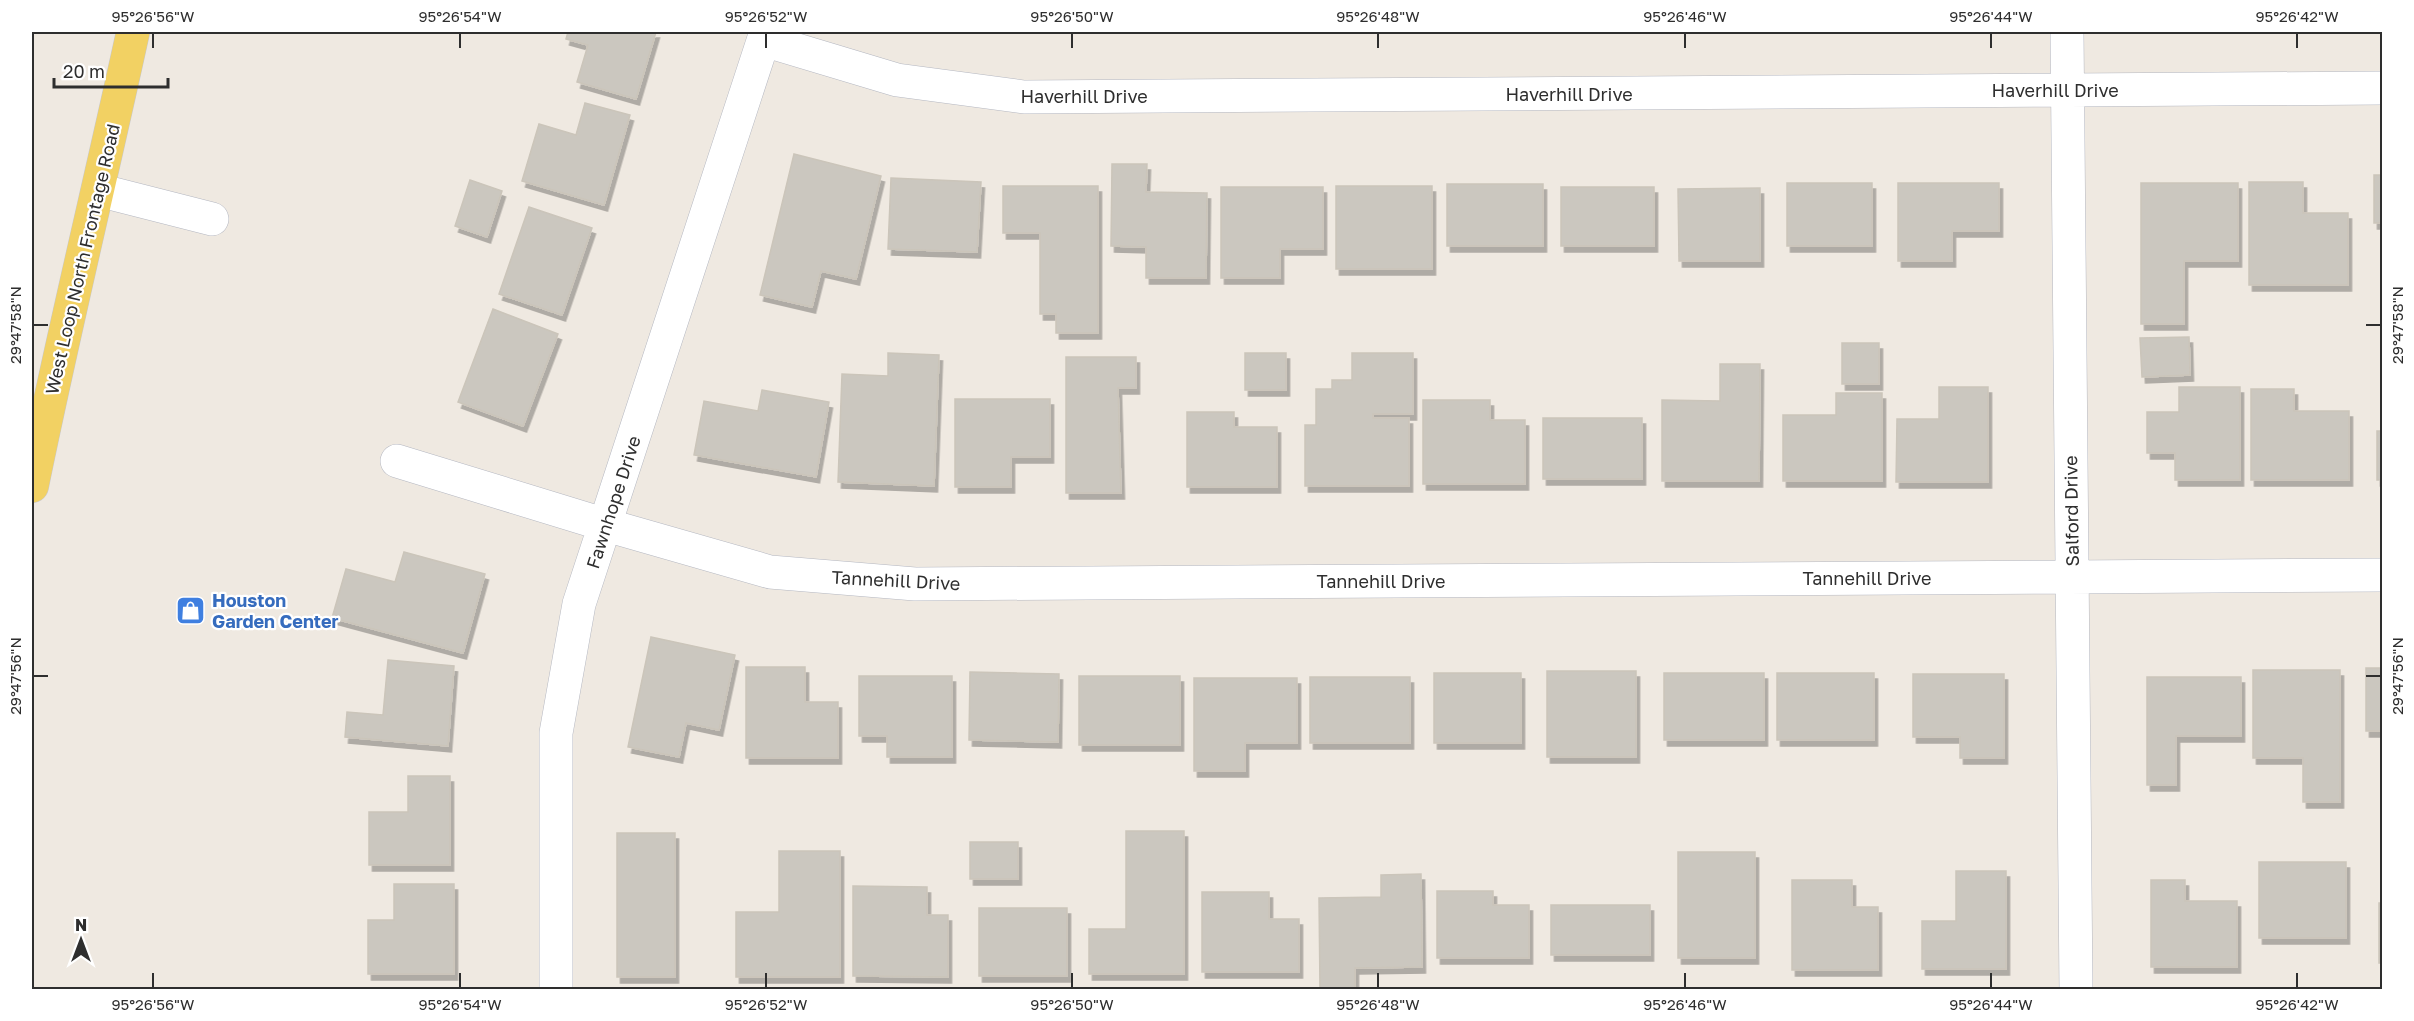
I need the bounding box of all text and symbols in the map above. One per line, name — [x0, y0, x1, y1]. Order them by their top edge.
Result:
text: 95°26'56"W — [111, 7, 195, 25]
text: 95°26'54"W — [418, 7, 502, 25]
text: 95°26'52"W — [725, 7, 807, 25]
text: 95°26'50"W — [1030, 7, 1114, 25]
text: 95°26'48"W — [1336, 7, 1420, 25]
text: 95°26'46"W — [1643, 7, 1727, 25]
text: 95°26'44"W — [1949, 7, 2033, 25]
text: 95°26'42"W — [2255, 7, 2339, 25]
scale bar — [54, 51, 168, 89]
text: 20 m — [63, 60, 105, 82]
street label: Haverhill Drive — [1991, 79, 2119, 101]
street label: Haverhill Drive — [1505, 83, 1633, 105]
street label: Haverhill Drive — [1020, 85, 1148, 107]
street label: West Loop North Frontage Road — [40, 122, 124, 396]
text: 29°47'58"N — [6, 286, 24, 364]
text: 29°47'58"N — [2388, 286, 2406, 364]
street label: Fawnhope Drive — [581, 433, 645, 571]
street label: Salford Drive — [2059, 455, 2083, 567]
street label: Tannehill Drive — [831, 566, 961, 594]
street label: Tannehill Drive — [1803, 567, 1931, 589]
street label: Tannehill Drive — [1317, 570, 1445, 592]
place label: Houston Garden Center — [212, 589, 339, 632]
shop icon: Houston Garden Center — [175, 594, 207, 626]
text: 29°47'56"N — [6, 637, 24, 715]
text: 29°47'56"N — [2388, 637, 2406, 715]
north arrow — [51, 910, 111, 970]
text: N — [75, 915, 87, 935]
text: 95°26'56"W — [111, 995, 195, 1013]
text: 95°26'54"W — [418, 995, 502, 1013]
text: 95°26'52"W — [725, 995, 807, 1013]
text: 95°26'50"W — [1030, 995, 1114, 1013]
text: 95°26'48"W — [1336, 995, 1420, 1013]
text: 95°26'46"W — [1643, 995, 1727, 1013]
text: 95°26'44"W — [1949, 995, 2033, 1013]
text: 95°26'42"W — [2255, 995, 2339, 1013]

